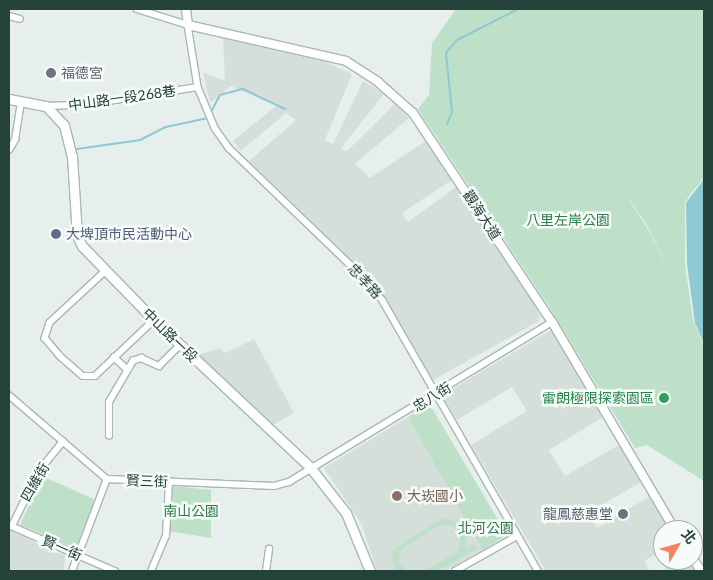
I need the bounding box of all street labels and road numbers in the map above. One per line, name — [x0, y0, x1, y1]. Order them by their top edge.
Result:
street label: 中山路一段268巷 — [67, 82, 177, 114]
street label: 觀海大道 — [460, 187, 504, 243]
street label: 忠孝路 — [345, 260, 385, 302]
street label: 中山路一段 — [139, 305, 201, 365]
street label: 忠八街 — [410, 379, 454, 415]
street label: 四維街 — [17, 460, 53, 504]
street label: 賢三街 — [126, 472, 168, 490]
street label: 賢一街 — [39, 532, 85, 564]

